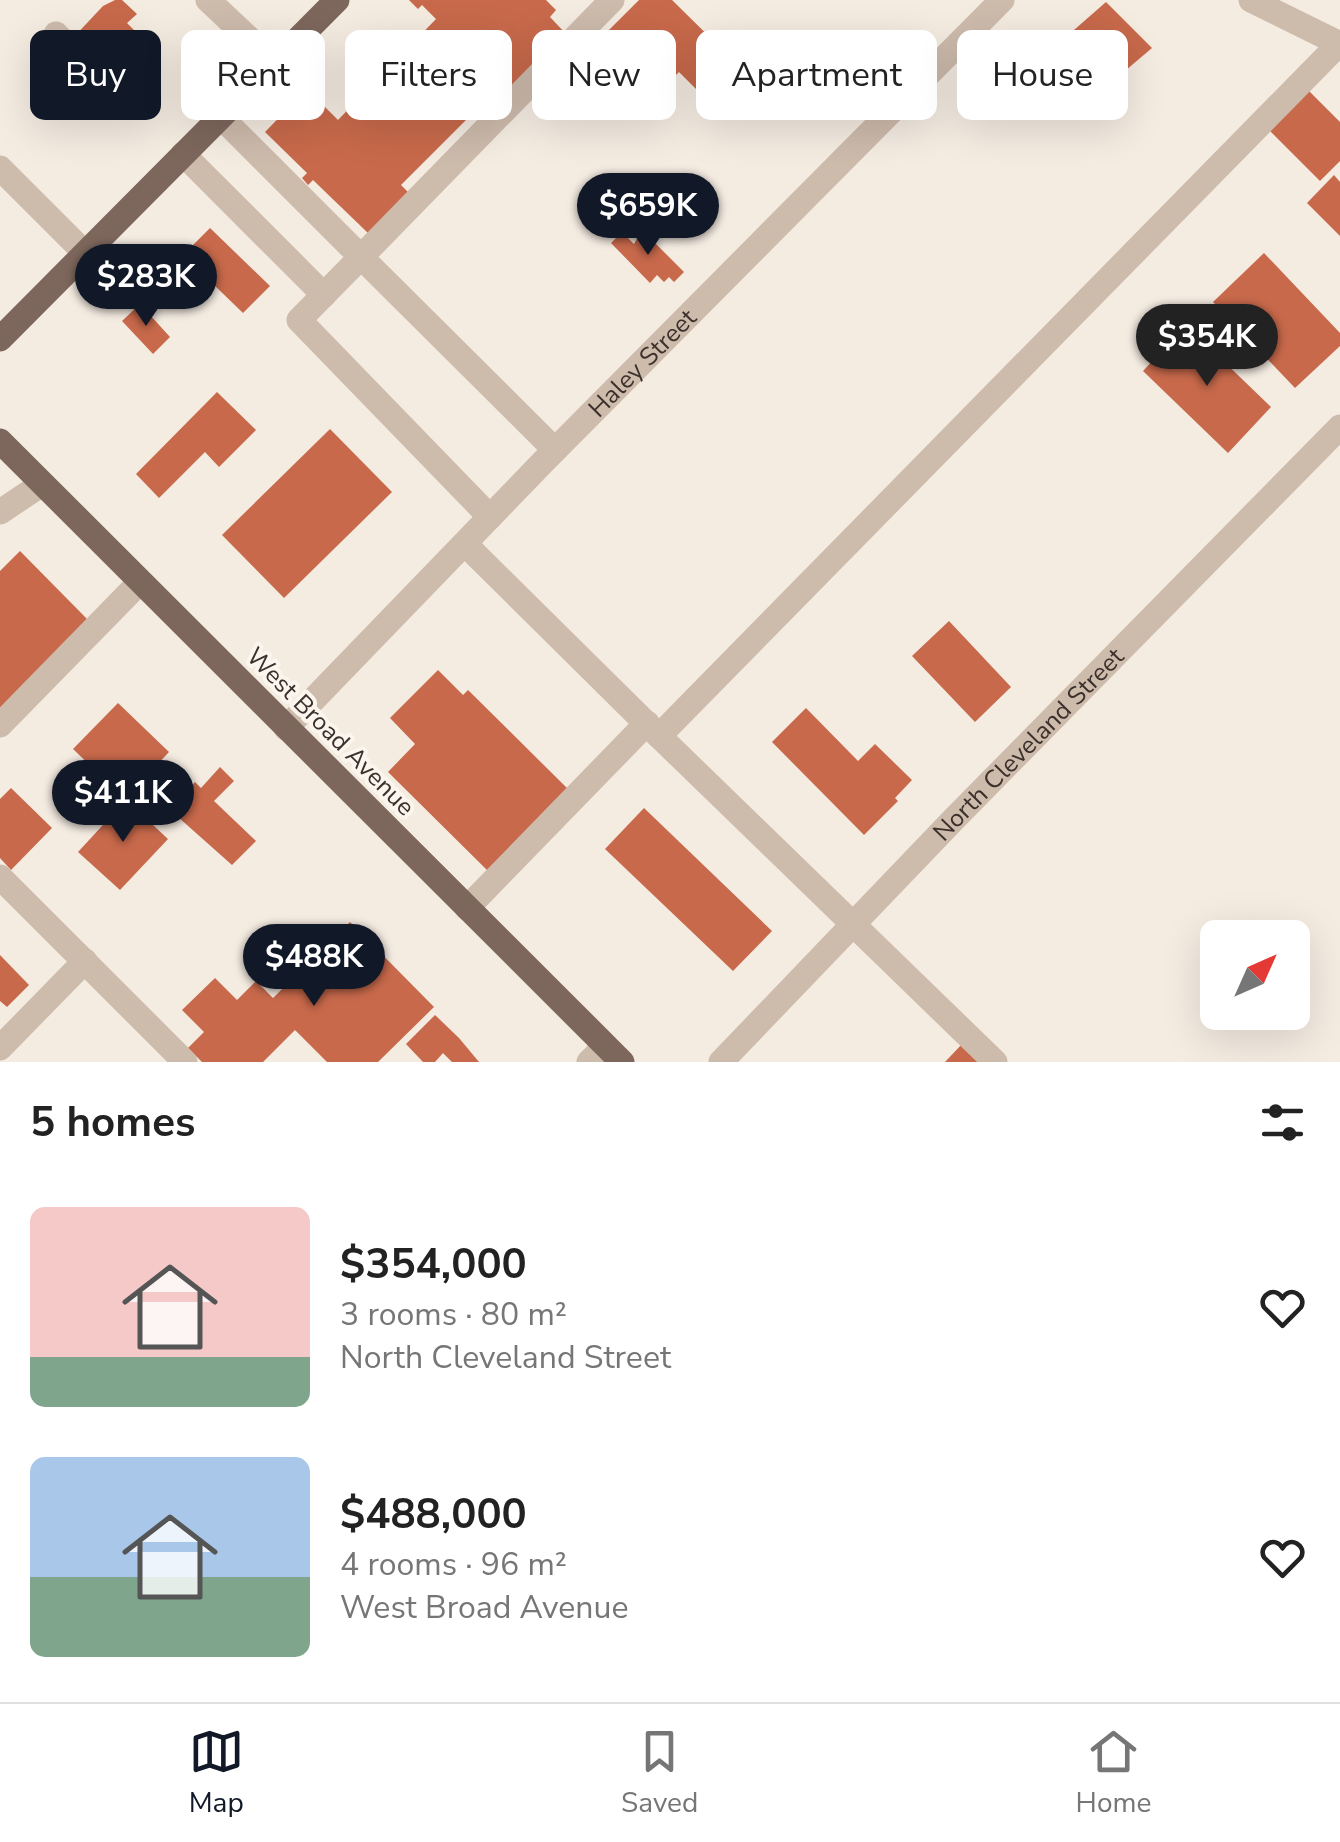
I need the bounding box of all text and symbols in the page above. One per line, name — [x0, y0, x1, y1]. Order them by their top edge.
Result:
chip: Buy — [30, 30, 161, 120]
chip: Rent — [181, 30, 325, 120]
chip: Filters — [345, 30, 512, 120]
chip: New — [532, 30, 676, 120]
chip: Apartment — [696, 30, 937, 120]
chip: House — [957, 30, 1128, 120]
pin: $659K — [578, 173, 718, 258]
text: $659K — [599, 184, 697, 227]
pin: $283K — [76, 244, 216, 329]
text: $283K — [97, 255, 195, 298]
street label: Haley Street — [581, 301, 704, 425]
pin: $354K — [1137, 304, 1277, 389]
text: $354K — [1158, 315, 1256, 358]
street label: West Broad Avenue — [239, 640, 422, 823]
street label: North Cleveland Street — [926, 640, 1132, 849]
pin: $411K — [53, 760, 193, 845]
text: $411K — [74, 771, 172, 814]
north arrow — [1200, 920, 1310, 1030]
map controls — [1200, 920, 1310, 1030]
pin: $488K — [244, 924, 384, 1009]
text: $488K — [265, 935, 363, 978]
text: 5 homes — [30, 1094, 195, 1151]
icon: filters — [1255, 1095, 1310, 1150]
text: $354,000 — [340, 1236, 527, 1293]
icon: home — [110, 1247, 230, 1367]
icon: heart — [1255, 1280, 1310, 1335]
text: 3 rooms · 80 m² — [340, 1293, 567, 1336]
text: North Cleveland Street — [340, 1336, 671, 1379]
text: $488,000 — [340, 1486, 527, 1543]
icon: home — [110, 1497, 230, 1617]
icon: heart — [1255, 1530, 1310, 1585]
text: 4 rooms · 96 m² — [340, 1543, 567, 1586]
text: West Broad Avenue — [340, 1586, 628, 1629]
tab: Map — [189, 1724, 244, 1822]
tab: Saved — [621, 1724, 698, 1822]
tab: Home — [1076, 1724, 1151, 1822]

